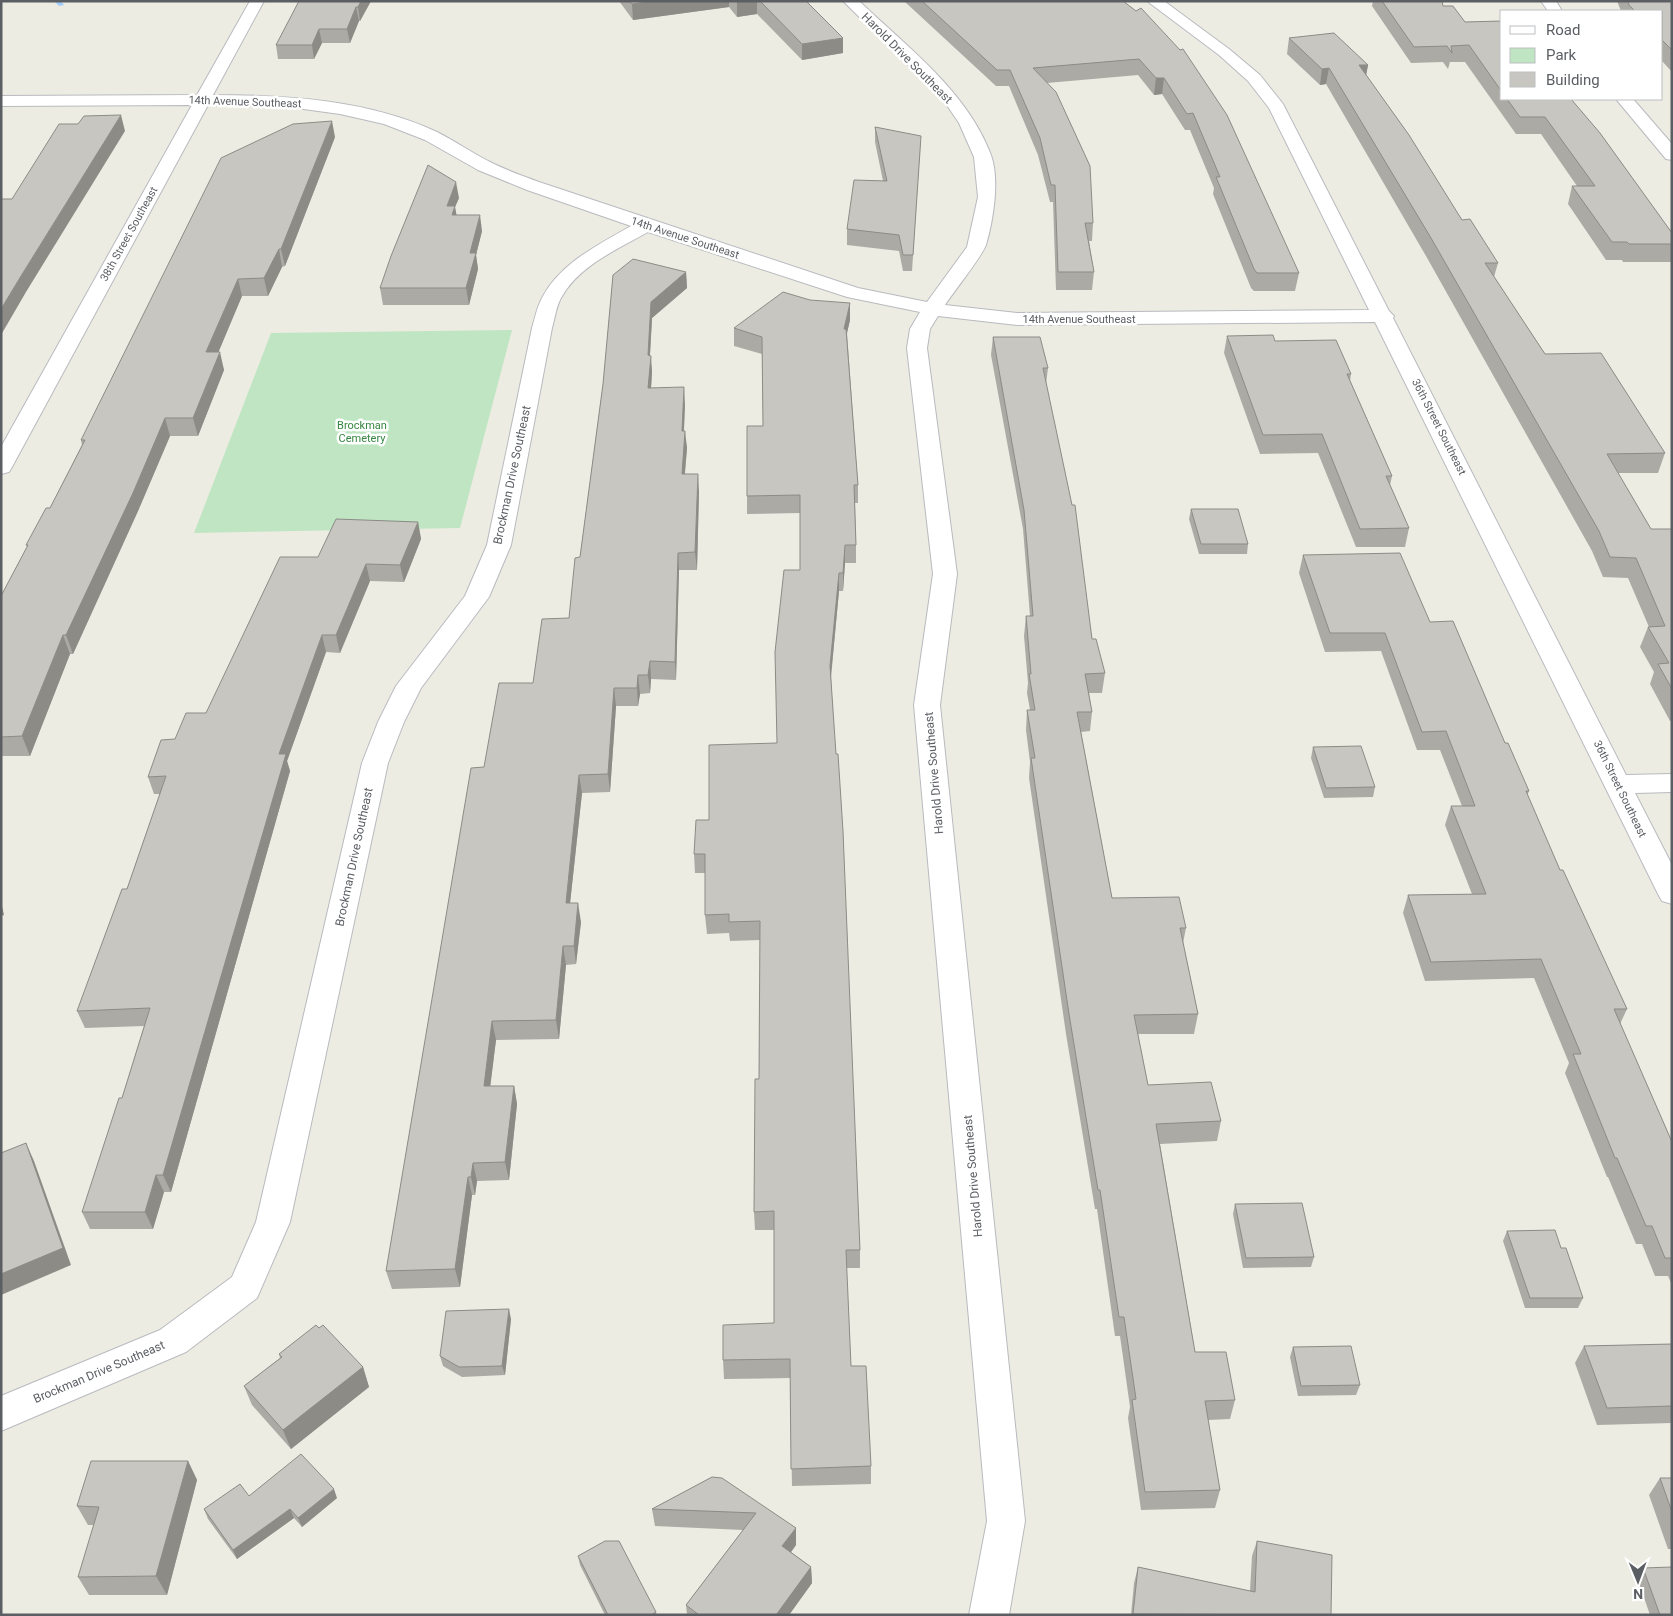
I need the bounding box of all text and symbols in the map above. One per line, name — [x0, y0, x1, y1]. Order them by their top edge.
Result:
street label: Harold Drive Southeast — [859, 10, 955, 106]
legend — [1500, 10, 1663, 100]
text: Road — [1546, 21, 1580, 39]
text: Park — [1546, 46, 1577, 64]
text: Building — [1546, 71, 1600, 89]
street label: 14th Avenue Southeast — [188, 94, 302, 110]
street label: 38th Street Southeast — [98, 184, 161, 284]
street label: 14th Avenue Southeast — [629, 214, 741, 262]
street label: 14th Avenue Southeast — [1022, 313, 1136, 326]
street label: 36th Street Southeast — [1409, 377, 1469, 478]
street label: Brockman Drive Southeast — [490, 404, 534, 546]
park label: Brockman Cemetery — [337, 419, 387, 445]
street label: Harold Drive Southeast — [922, 711, 946, 835]
street label: 36th Street Southeast — [1591, 738, 1649, 840]
street label: Brockman Drive Southeast — [332, 786, 376, 928]
street label: Harold Drive Southeast — [961, 1114, 985, 1238]
street label: Brockman Drive Southeast — [31, 1338, 167, 1406]
north arrow — [1613, 1556, 1663, 1606]
text: N — [1633, 1586, 1643, 1602]

